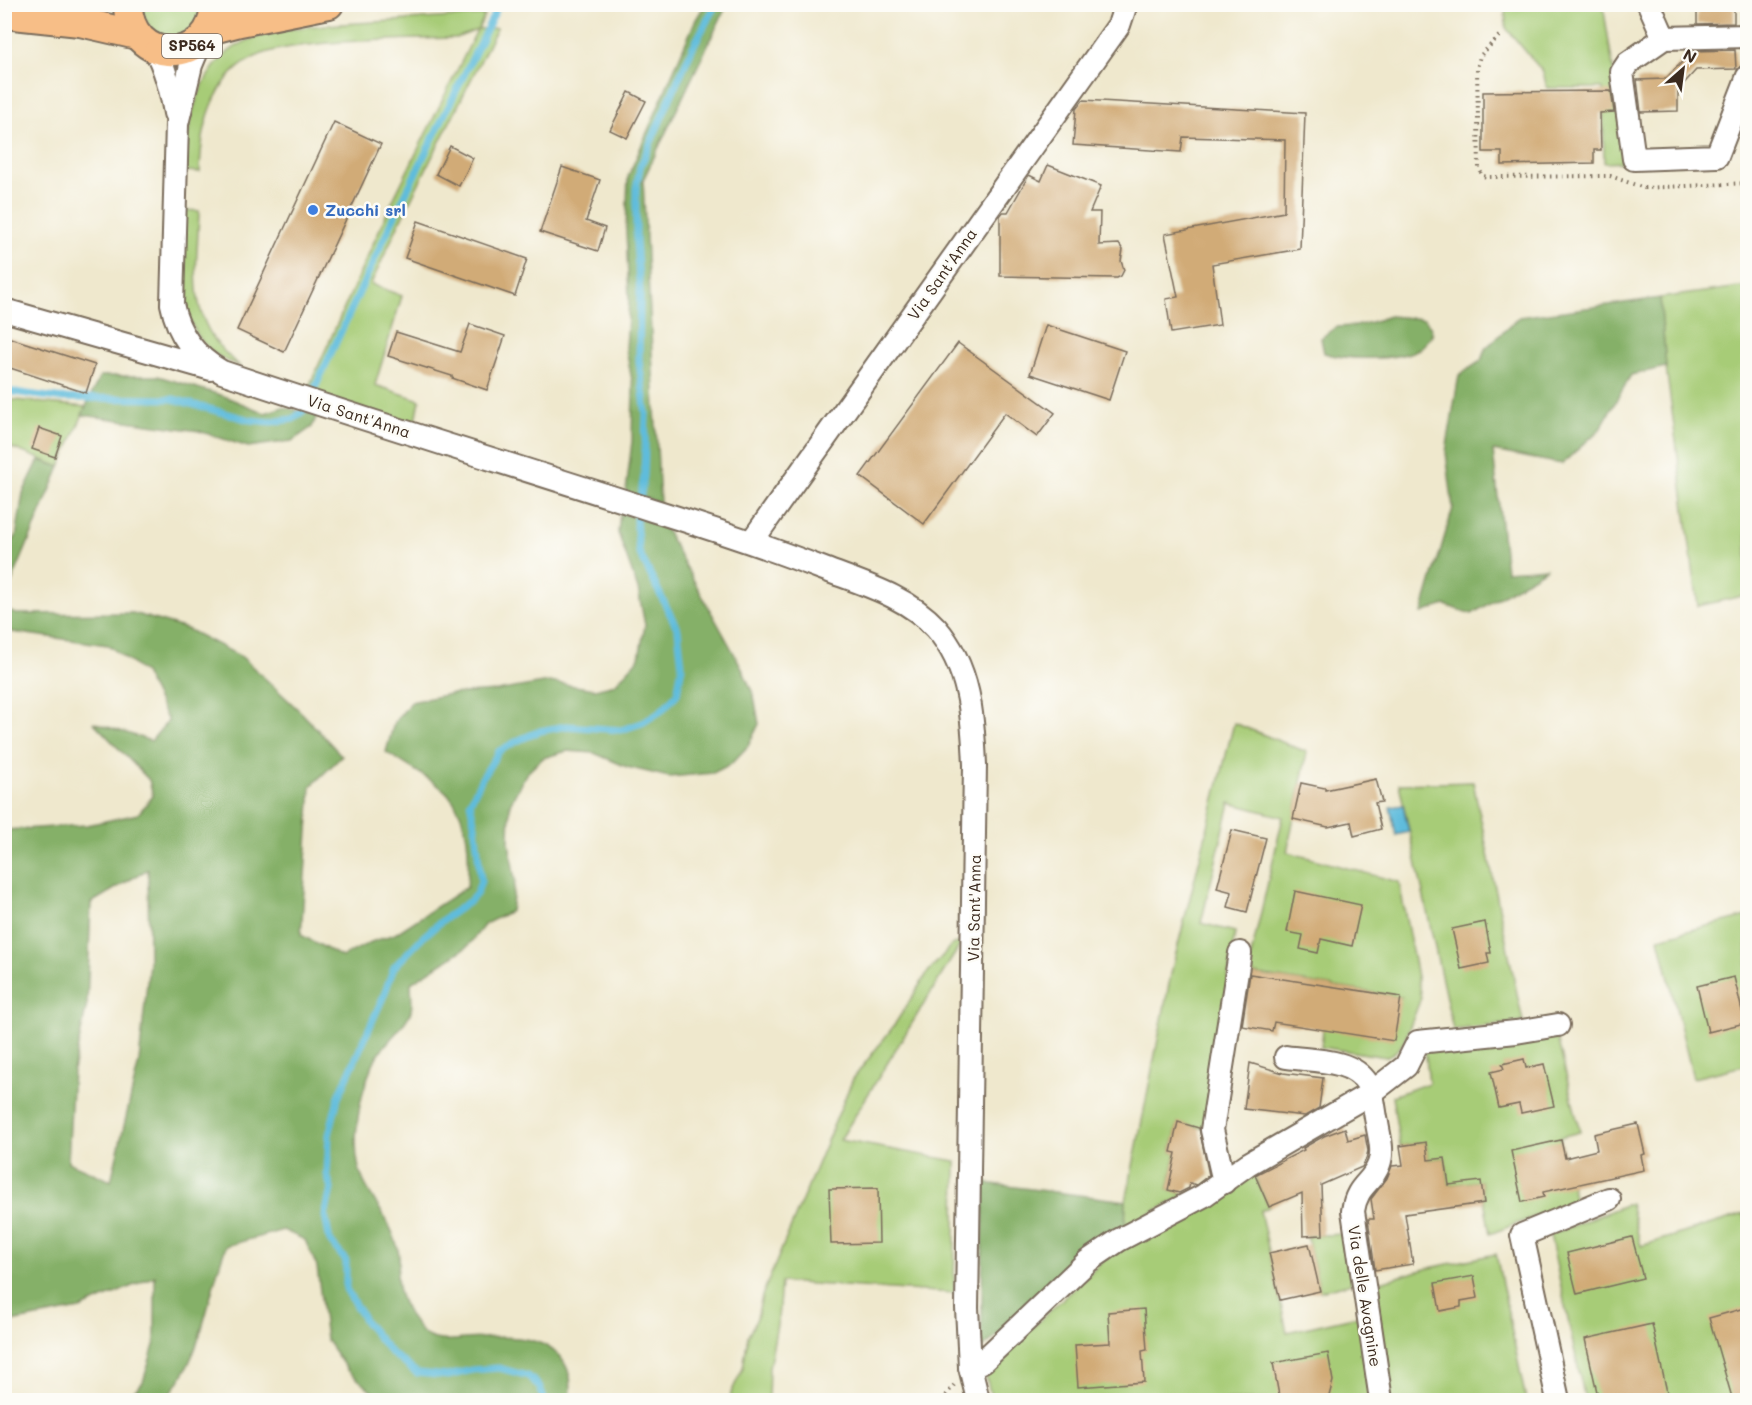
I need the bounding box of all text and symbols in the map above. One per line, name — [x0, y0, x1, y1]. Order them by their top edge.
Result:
road number: SP564 — [162, 34, 222, 58]
north arrow — [1653, 39, 1713, 99]
text: N — [1680, 43, 1701, 67]
place label: Zucchi srl — [325, 199, 406, 220]
marker: Zucchi srl — [306, 203, 320, 217]
street label: Via Sant'Anna — [902, 224, 981, 324]
street label: Via Sant'Anna — [305, 389, 414, 442]
street label: Via Sant'Anna — [962, 854, 985, 962]
street label: Via delle Avagnine — [1344, 1224, 1387, 1368]

